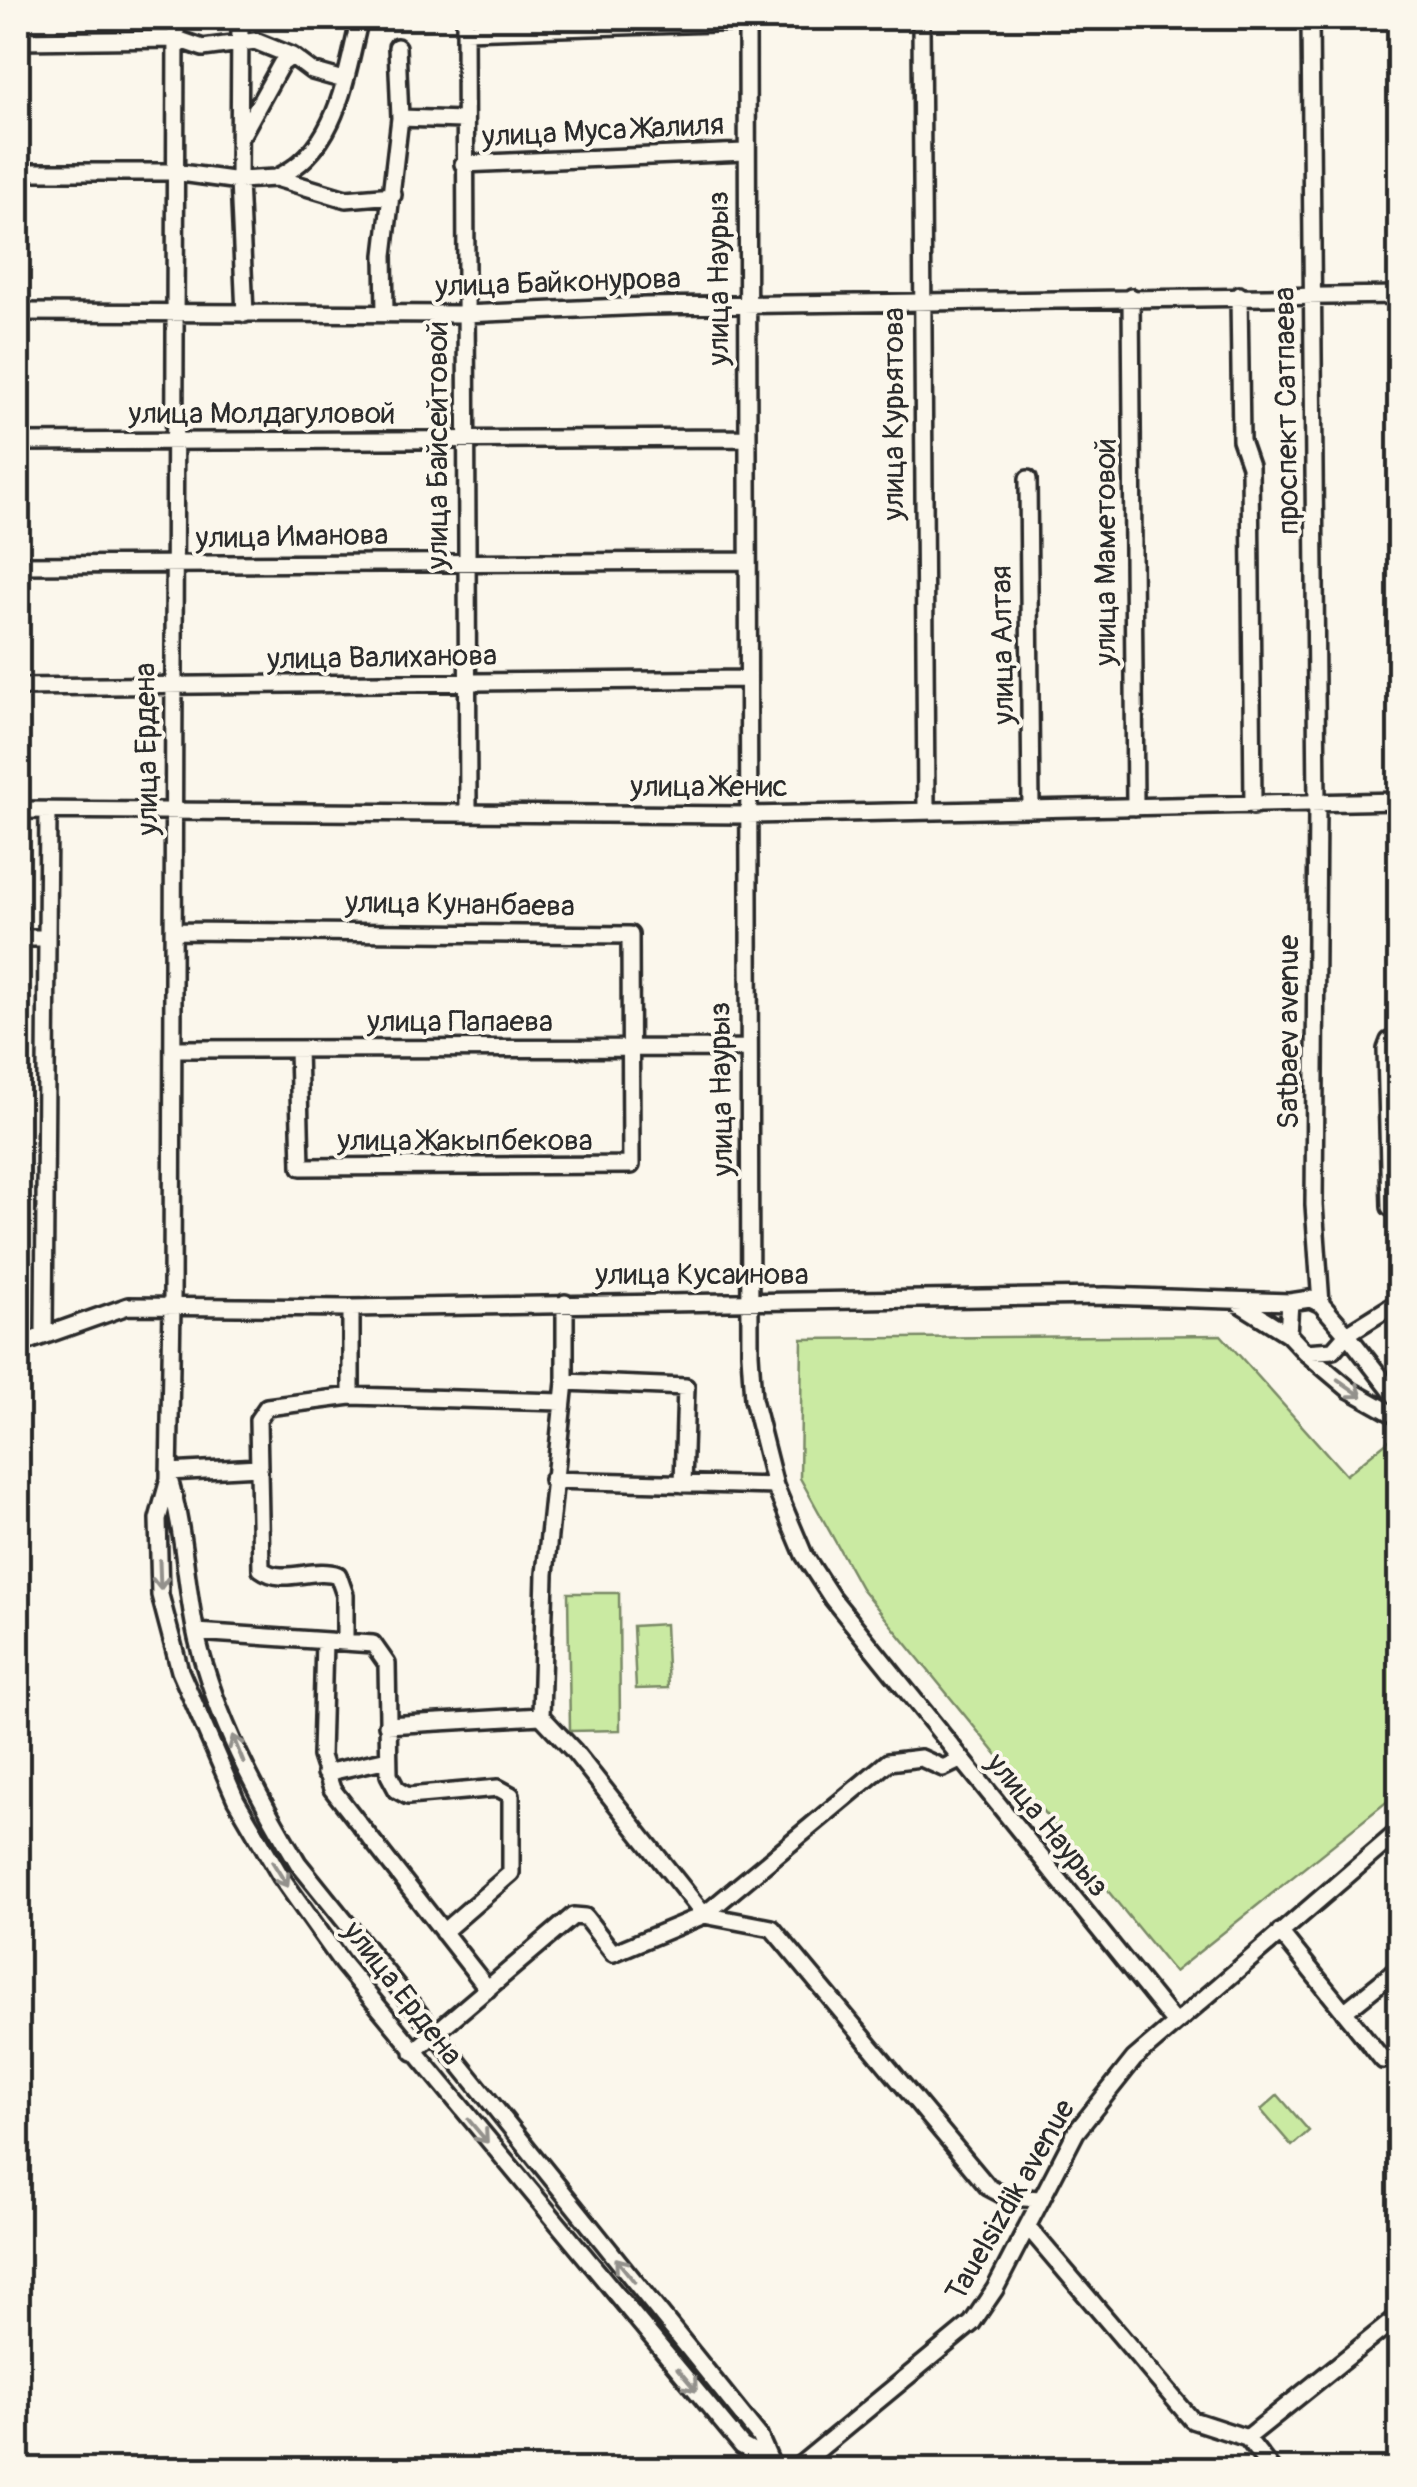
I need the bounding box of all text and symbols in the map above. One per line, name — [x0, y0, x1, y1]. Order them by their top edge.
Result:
street label: улица Муса Жалиля — [480, 106, 725, 155]
street label: улица Наурыз — [700, 191, 737, 366]
street label: улица Байконурова — [433, 260, 682, 305]
street label: проспект Сатпаева — [1266, 287, 1307, 535]
street label: улица Курьятова — [875, 307, 912, 522]
street label: улица Байсейтовой — [419, 321, 456, 570]
street label: улица Молдагуловой — [128, 395, 395, 432]
street label: улица Маметовой — [1087, 438, 1124, 667]
street label: улица Иманова — [194, 516, 389, 557]
street label: улица Алтая — [983, 565, 1022, 726]
street label: улица Валиханова — [266, 637, 497, 678]
street label: улица Ердена — [126, 662, 167, 837]
street label: улица Женис — [629, 768, 788, 805]
street label: улица Кунанбаева — [344, 884, 575, 925]
street label: Satbaev avenue — [1270, 934, 1307, 1129]
street label: улица Наурыз — [701, 1001, 742, 1178]
street label: улица Папаева — [366, 1003, 553, 1040]
street label: улица Жакыпбекова — [336, 1122, 593, 1159]
street label: улица Кусаинова — [594, 1256, 809, 1293]
one-way arrow — [1336, 1377, 1363, 1398]
one-way arrow — [150, 1559, 169, 1591]
one-way arrow — [227, 1734, 245, 1764]
street label: улица Наурыз — [978, 1745, 1117, 1905]
one-way arrow — [269, 1859, 290, 1888]
street label: улица Ердена — [334, 1913, 470, 2073]
street label: Tauelsizdik avenue — [938, 2092, 1083, 2308]
one-way arrow — [467, 2117, 489, 2143]
one-way arrow — [614, 2258, 636, 2284]
one-way arrow — [675, 2367, 697, 2393]

